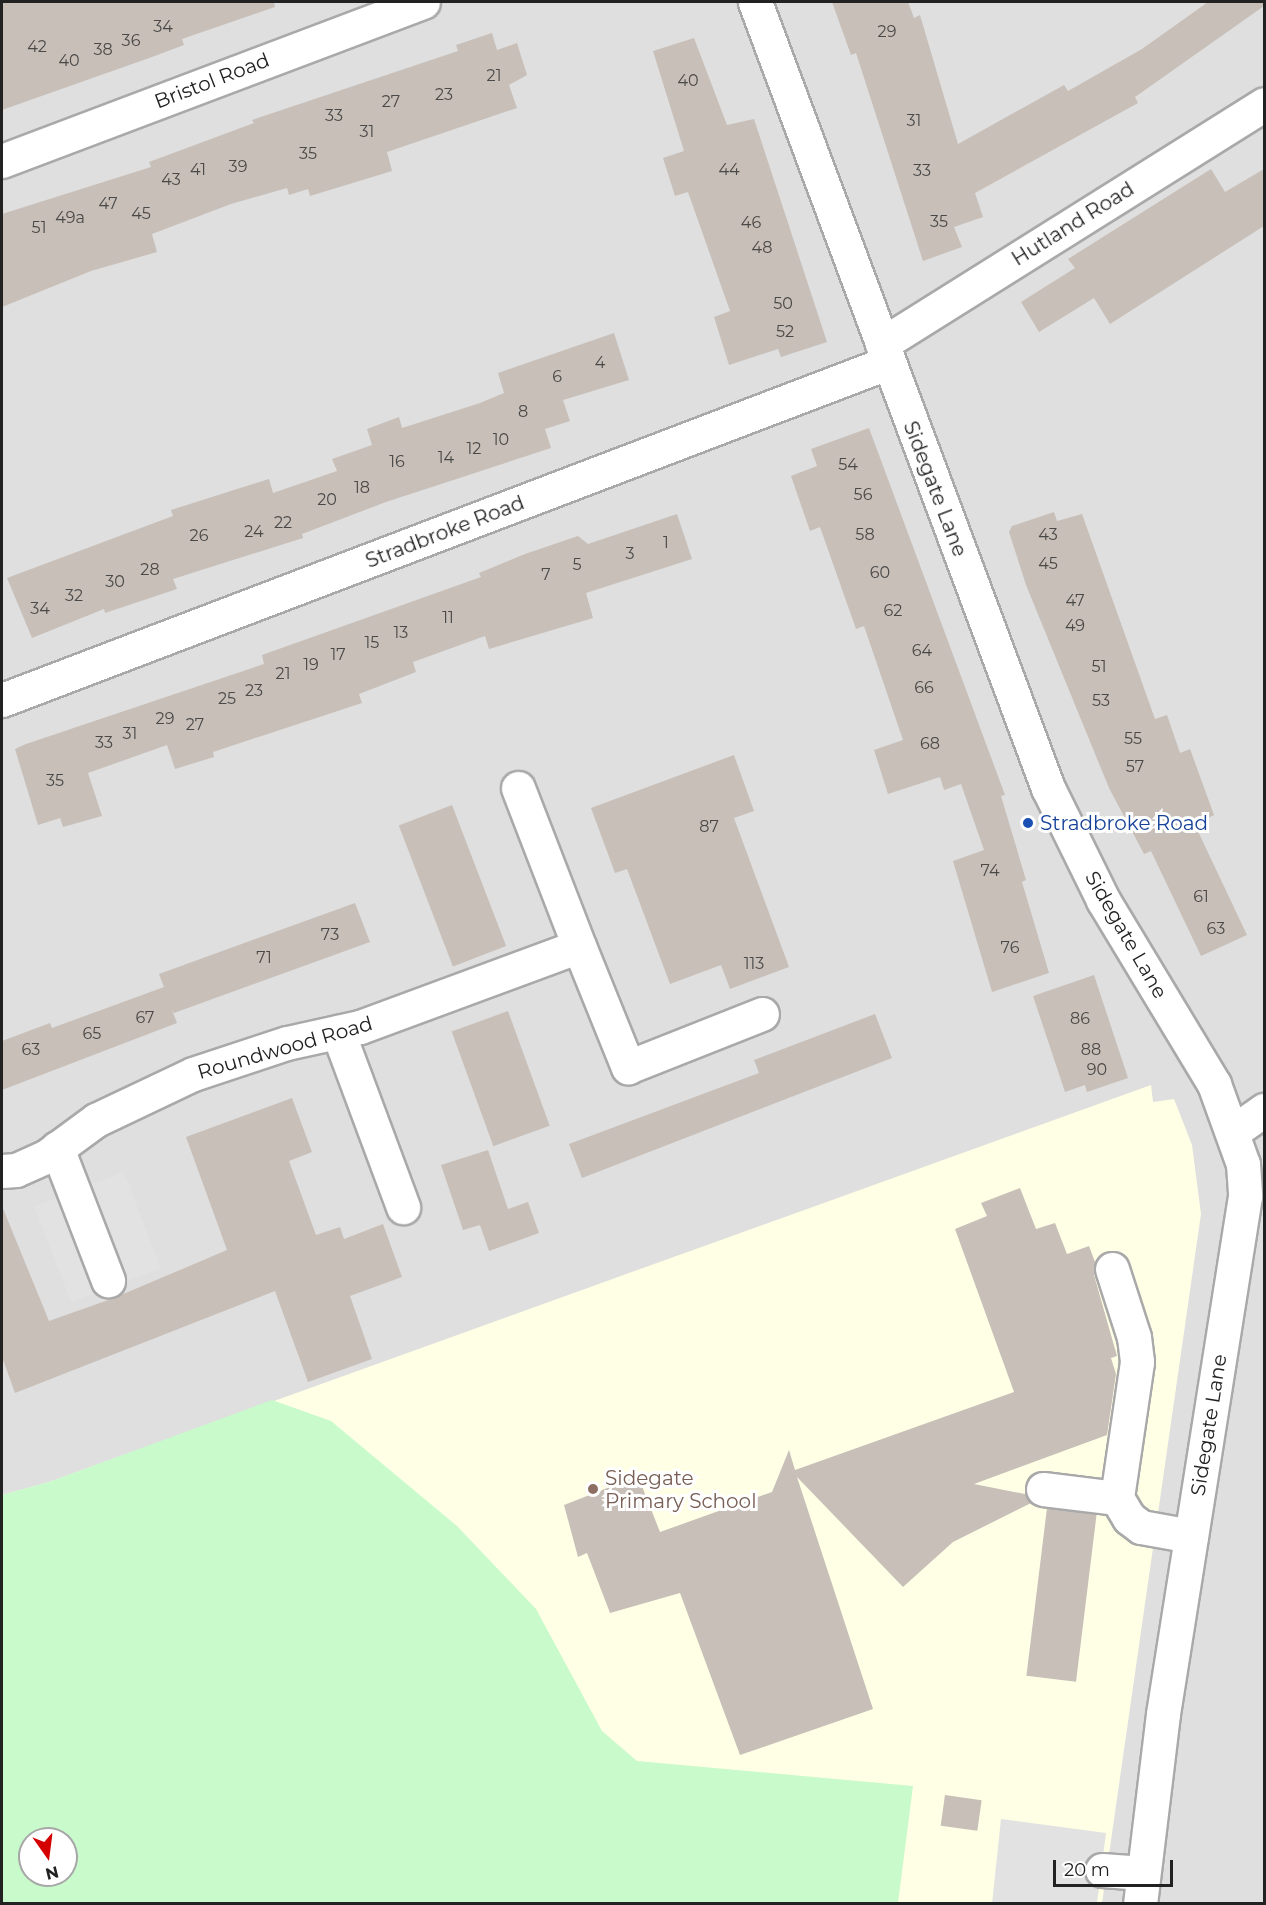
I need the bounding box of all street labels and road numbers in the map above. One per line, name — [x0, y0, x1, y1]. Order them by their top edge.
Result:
street label: Bristol Road — [151, 48, 273, 114]
street label: Hutland Road — [1007, 177, 1139, 271]
street label: Sidegate Lane — [898, 418, 972, 560]
street label: Stradbroke Road — [362, 491, 528, 573]
street label: Sidegate Lane — [1080, 867, 1172, 1003]
street label: Roundwood Road — [195, 1012, 375, 1084]
street label: Sidegate Lane — [1186, 1352, 1232, 1498]

